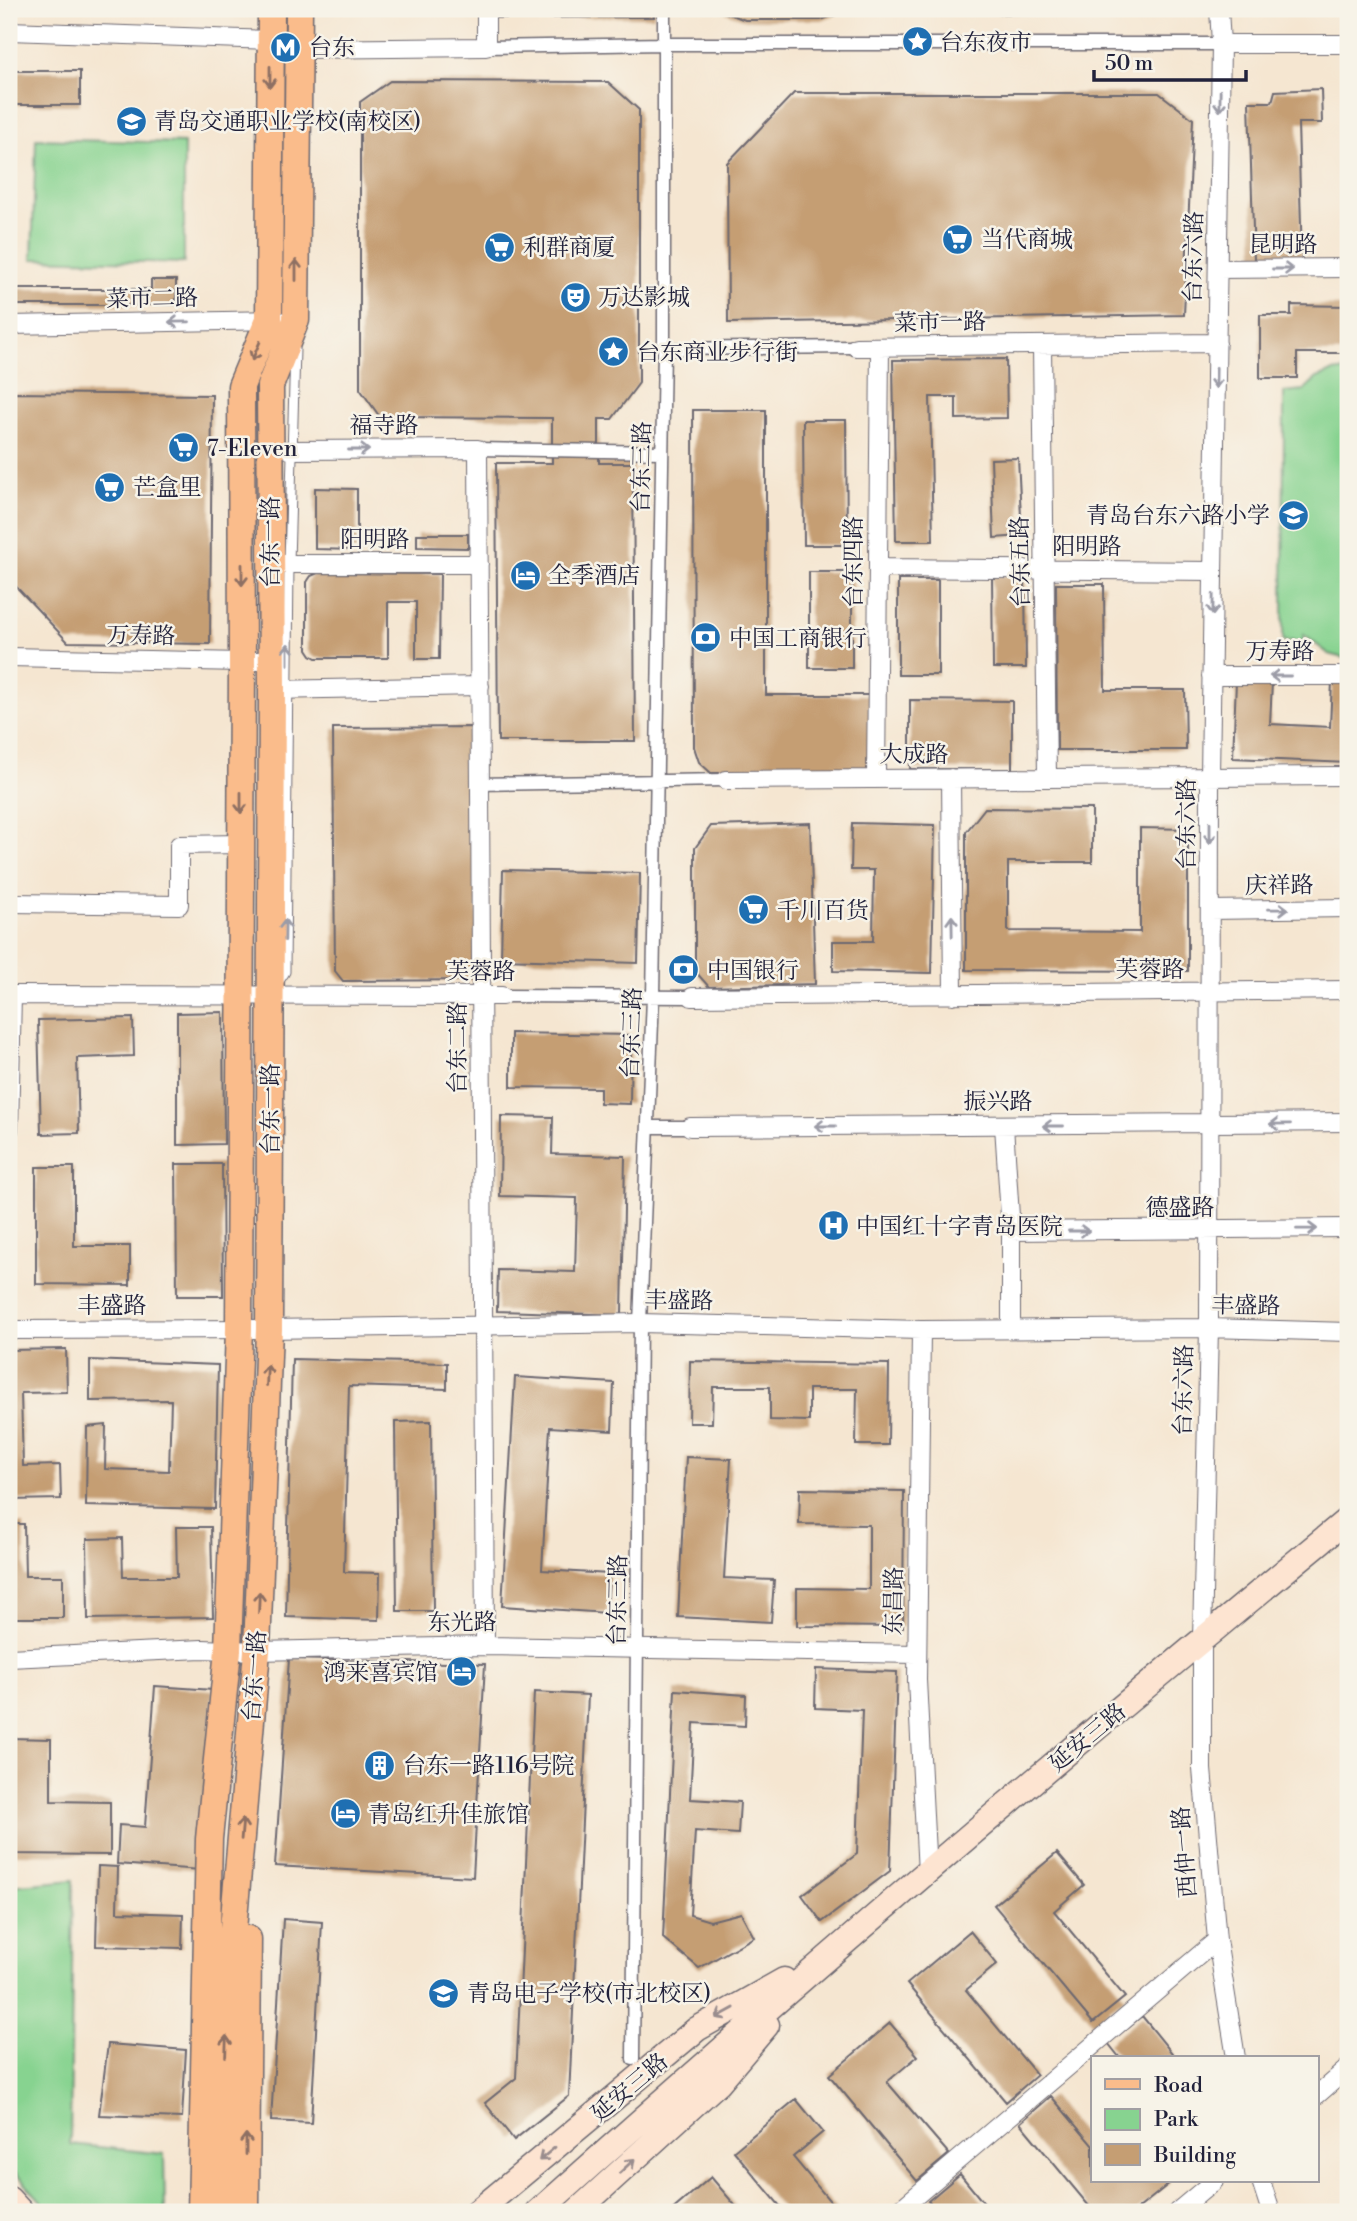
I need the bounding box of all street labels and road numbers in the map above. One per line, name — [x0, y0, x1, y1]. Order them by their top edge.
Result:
street label: 台东六路 — [1179, 211, 1209, 303]
street label: 昆明路 — [1249, 231, 1318, 259]
street label: 菜市二路 — [106, 284, 198, 314]
street label: 菜市一路 — [894, 308, 986, 338]
street label: 福寺路 — [350, 412, 419, 440]
street label: 台东三路 — [627, 421, 657, 513]
street label: 台东一路 — [257, 496, 285, 588]
street label: 台东四路 — [840, 516, 868, 608]
street label: 台东五路 — [1006, 516, 1036, 608]
street label: 阳明路 — [341, 526, 410, 554]
street label: 阳明路 — [1053, 533, 1122, 561]
street label: 万寿路 — [106, 621, 176, 651]
street label: 万寿路 — [1246, 638, 1315, 666]
street label: 大成路 — [880, 741, 949, 769]
street label: 台东六路 — [1173, 778, 1201, 870]
street label: 庆祥路 — [1244, 871, 1314, 901]
street label: 芙蓉路 — [1116, 956, 1185, 984]
street label: 芙蓉路 — [447, 958, 516, 986]
street label: 台东三路 — [616, 987, 648, 1079]
street label: 台东二路 — [444, 1002, 472, 1094]
street label: 台东一路 — [257, 1063, 285, 1155]
street label: 振兴路 — [964, 1088, 1033, 1116]
street label: 德盛路 — [1146, 1194, 1215, 1222]
street label: 丰盛路 — [644, 1286, 714, 1316]
street label: 丰盛路 — [1211, 1291, 1281, 1321]
street label: 丰盛路 — [78, 1292, 147, 1320]
street label: 台东六路 — [1169, 1344, 1199, 1436]
street label: 台东三路 — [603, 1554, 633, 1646]
street label: 东昌路 — [879, 1566, 909, 1636]
street label: 东光路 — [427, 1608, 497, 1638]
street label: 台东一路 — [238, 1629, 272, 1723]
street label: 延安三路 — [1043, 1697, 1132, 1778]
street label: 西仲一路 — [1167, 1805, 1203, 1899]
street label: 延安三路 — [585, 2047, 674, 2128]

